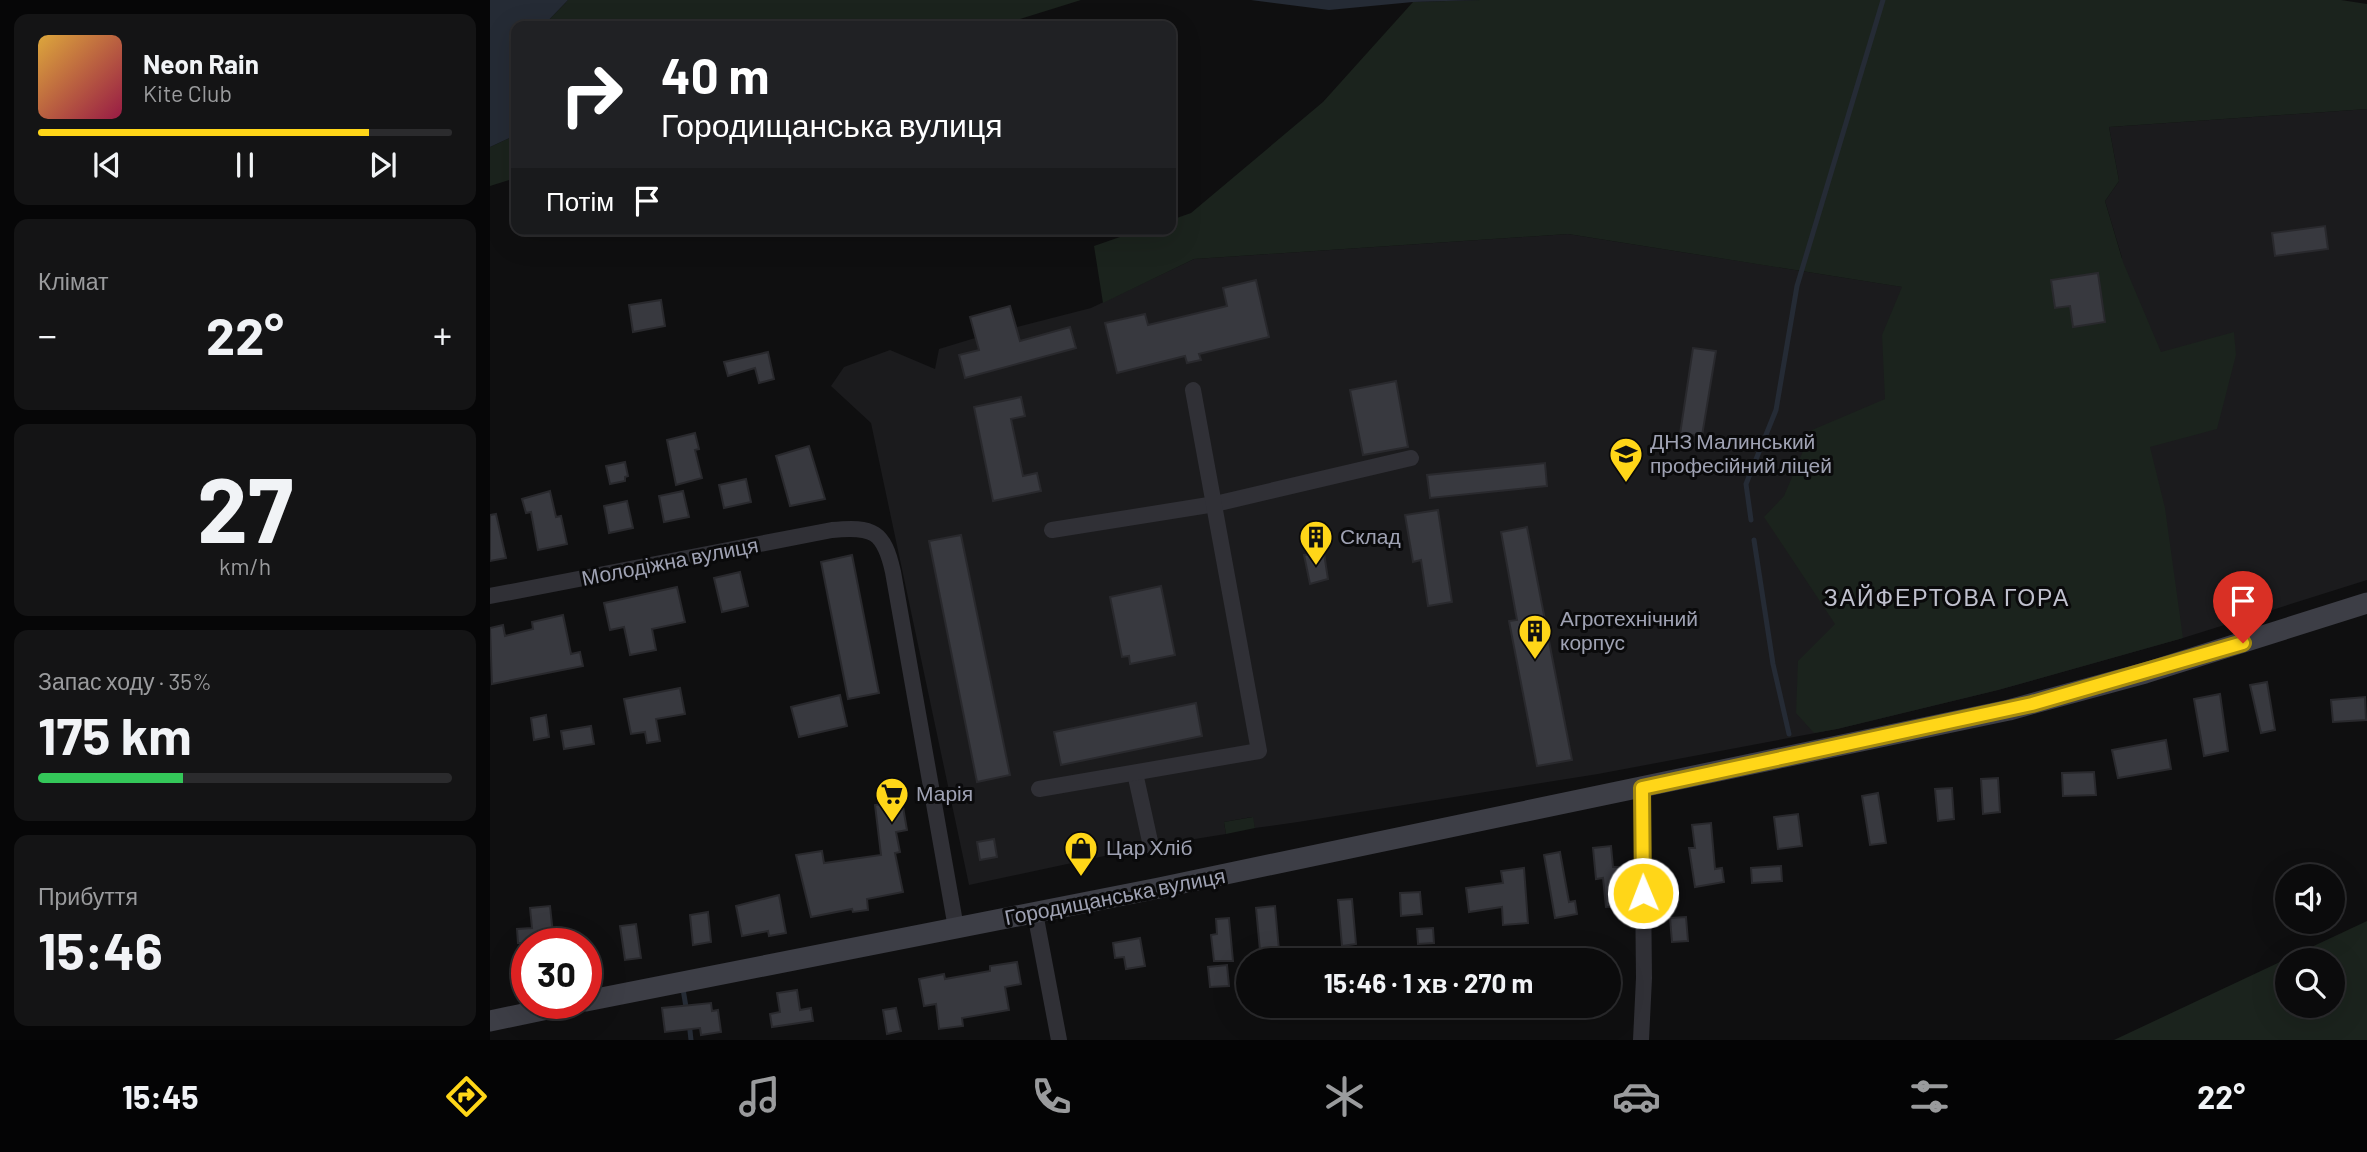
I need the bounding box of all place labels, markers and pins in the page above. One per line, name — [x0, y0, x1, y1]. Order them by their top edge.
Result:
place label: ДНЗ Малинський професійний ліцей — [1650, 428, 1832, 477]
school or university icon: ДНЗ Малинський професійний ліцей — [1607, 435, 1645, 484]
building icon: Склад — [1297, 518, 1335, 567]
place label: Склад — [1340, 523, 1401, 548]
pin — [2213, 571, 2273, 643]
place label: Агротехнічний корпус — [1560, 605, 1698, 654]
building icon: Агротехнічний корпус — [1516, 612, 1554, 661]
supermarket icon: Марія — [873, 775, 911, 824]
place label: Марія — [916, 780, 973, 805]
shop icon: Цар Хліб — [1062, 829, 1100, 878]
place label: Цар Хліб — [1106, 834, 1193, 859]

